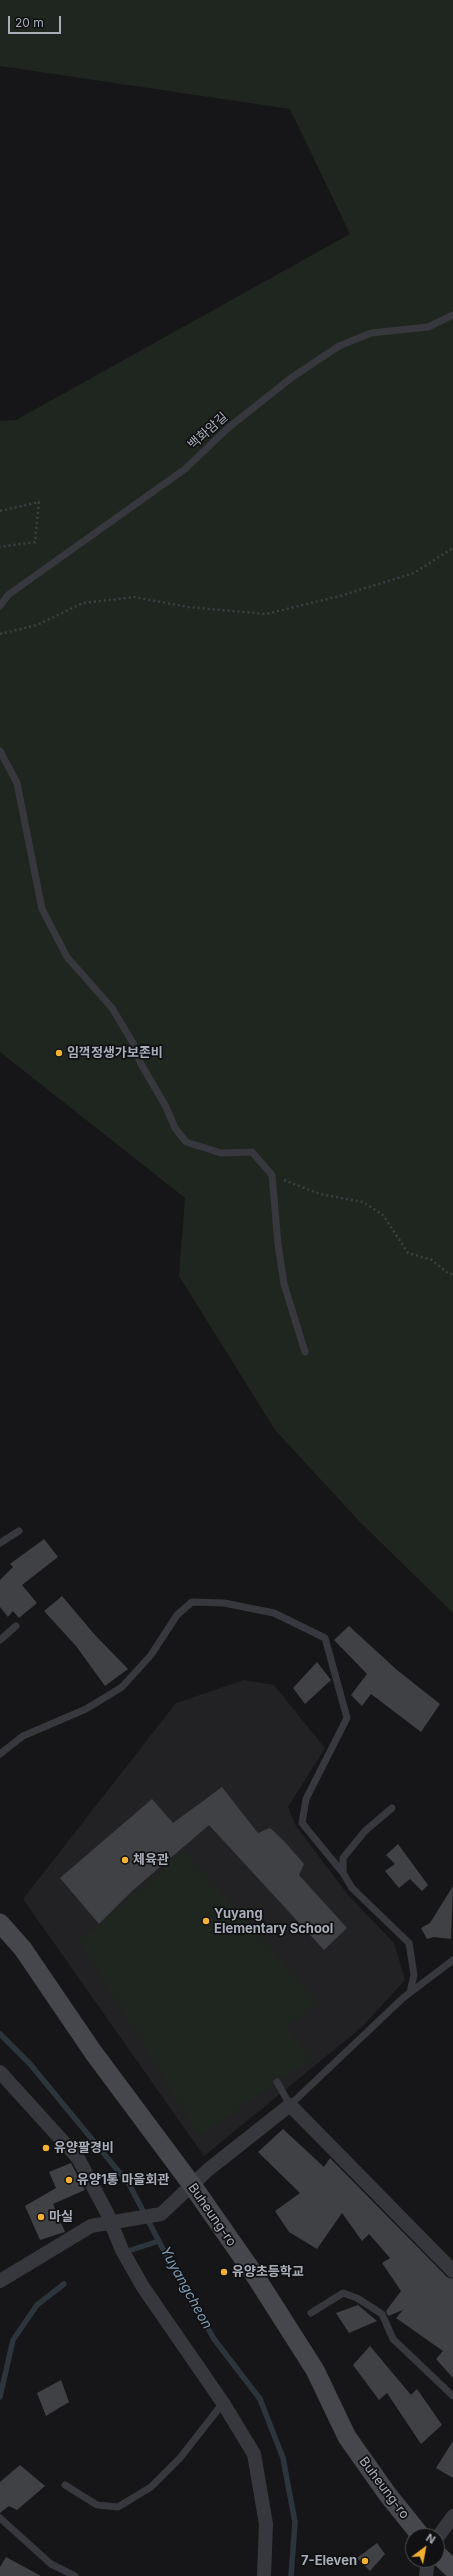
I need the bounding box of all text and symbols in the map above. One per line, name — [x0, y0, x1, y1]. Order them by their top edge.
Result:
scale bar — [10, 8, 63, 34]
text: 20 m — [15, 15, 44, 30]
street label: 백화암길 — [185, 409, 231, 453]
place label: 임꺽정생가보존비 — [67, 1045, 163, 1061]
marker: 임꺽정생가보존비 — [54, 1048, 64, 1058]
place label: 체육관 — [133, 1852, 169, 1868]
marker: 체육관 — [120, 1855, 130, 1865]
place label: Yuyang Elementary School — [214, 1906, 333, 1937]
marker: Yuyang Elementary School — [201, 1916, 211, 1926]
place label: 유양팔경비 — [54, 2140, 114, 2156]
marker: 유양팔경비 — [41, 2143, 51, 2153]
place label: 유양1통 마을회관 — [77, 2172, 169, 2188]
marker: 유양1통 마을회관 — [64, 2175, 74, 2185]
street label: Buheung-ro — [185, 2181, 239, 2249]
place label: 마실 — [49, 2209, 73, 2225]
marker: 마실 — [36, 2212, 46, 2222]
water label: Yuyangcheon — [157, 2244, 215, 2332]
place label: 유양초등학교 — [232, 2264, 304, 2280]
marker: 유양초등학교 — [219, 2267, 229, 2277]
street label: Buheung-ro — [356, 2454, 412, 2522]
north arrow — [405, 2528, 445, 2568]
text: N — [424, 2531, 438, 2547]
place label: 7-Eleven — [301, 2553, 357, 2569]
marker: 7-Eleven — [360, 2556, 370, 2566]

